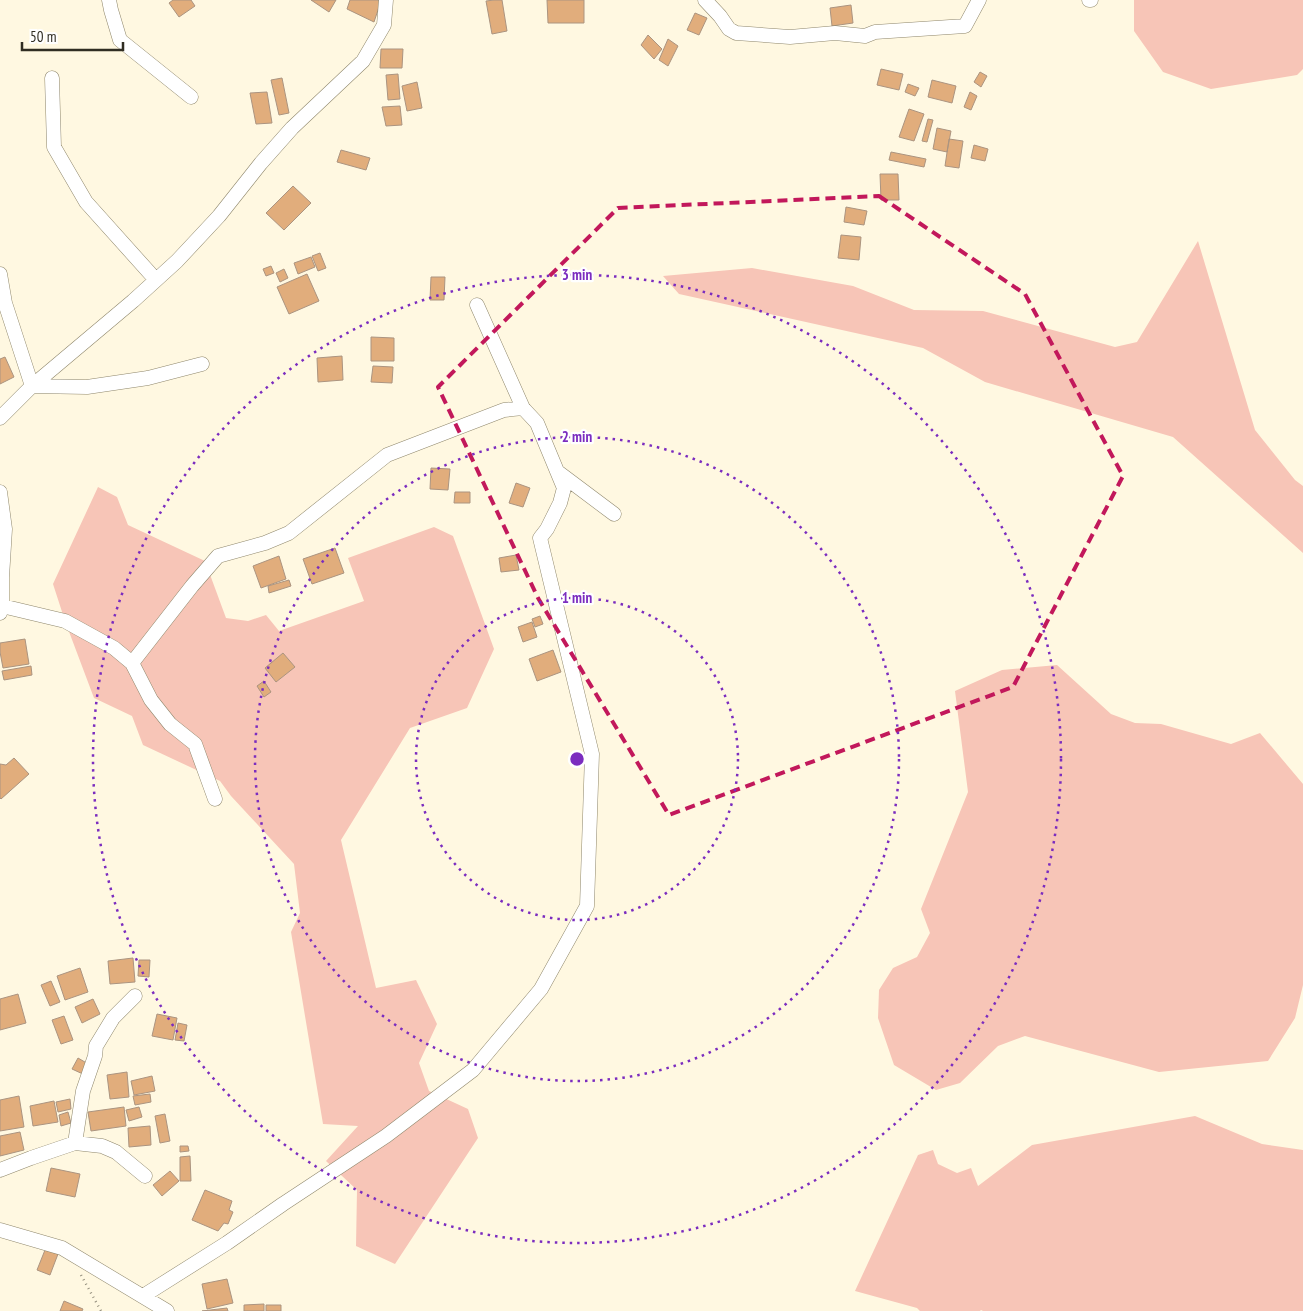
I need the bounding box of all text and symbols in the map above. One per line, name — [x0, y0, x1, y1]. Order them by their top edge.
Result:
scale bar — [22, 20, 124, 52]
text: 50 m — [30, 27, 56, 46]
text: 3 min — [562, 265, 592, 284]
text: 2 min — [562, 427, 592, 446]
text: 1 min — [562, 588, 592, 607]
centre of rings — [568, 750, 586, 768]

